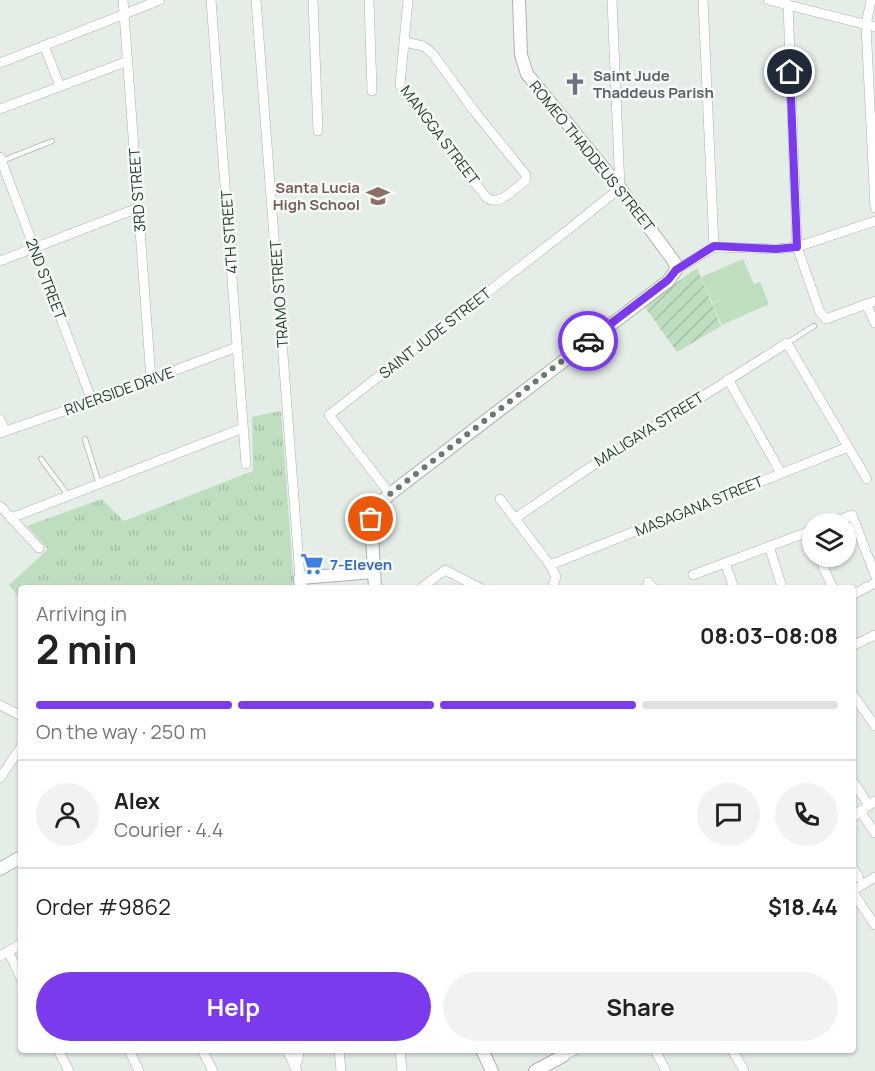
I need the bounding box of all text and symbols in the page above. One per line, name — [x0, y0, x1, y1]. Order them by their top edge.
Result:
pin — [764, 46, 815, 97]
icon: home — [773, 55, 806, 88]
place label: Saint Jude Thaddeus Parish — [593, 65, 714, 103]
church icon: Saint Jude Thaddeus Parish — [562, 71, 588, 97]
street label: ROMEO THADDEUS STREET — [525, 76, 659, 236]
street label: MANGGA STREET — [396, 81, 484, 189]
street label: 3RD STREET — [124, 147, 150, 233]
place label: Santa Lucia High School — [273, 177, 360, 215]
school or university icon: Santa Lucia High School — [365, 183, 391, 209]
street label: 4TH STREET — [216, 189, 242, 275]
street label: 2ND STREET — [21, 235, 71, 323]
street label: TRAMO STREET — [265, 239, 293, 349]
street label: SAINT JUDE STREET — [375, 283, 495, 383]
courier — [558, 311, 618, 371]
icon: car — [572, 325, 605, 358]
street label: RIVERSIDE DRIVE — [61, 361, 177, 421]
street label: MALIGAYA STREET — [590, 387, 708, 471]
street label: MASAGANA STREET — [632, 471, 766, 541]
pin — [345, 493, 396, 544]
icon: bag — [354, 502, 387, 535]
map controls — [802, 513, 856, 567]
button: layers — [802, 513, 856, 567]
supermarket icon: 7-Eleven — [299, 551, 325, 577]
place label: 7-Eleven — [330, 554, 392, 575]
text: Arriving in — [36, 600, 127, 627]
text: 08:03–08:08 — [700, 621, 838, 651]
text: 2 min — [36, 622, 137, 676]
text: On the way · 250 m — [36, 718, 206, 745]
button: person — [36, 783, 99, 846]
button: chat — [697, 783, 760, 846]
button: phone — [775, 783, 838, 846]
text: Alex — [114, 786, 160, 816]
text: Courier · 4.4 — [114, 816, 224, 843]
text: Order #9862 — [36, 892, 171, 922]
text: $18.44 — [768, 892, 838, 922]
button: Help — [36, 972, 431, 1041]
button: Share — [443, 972, 838, 1041]

